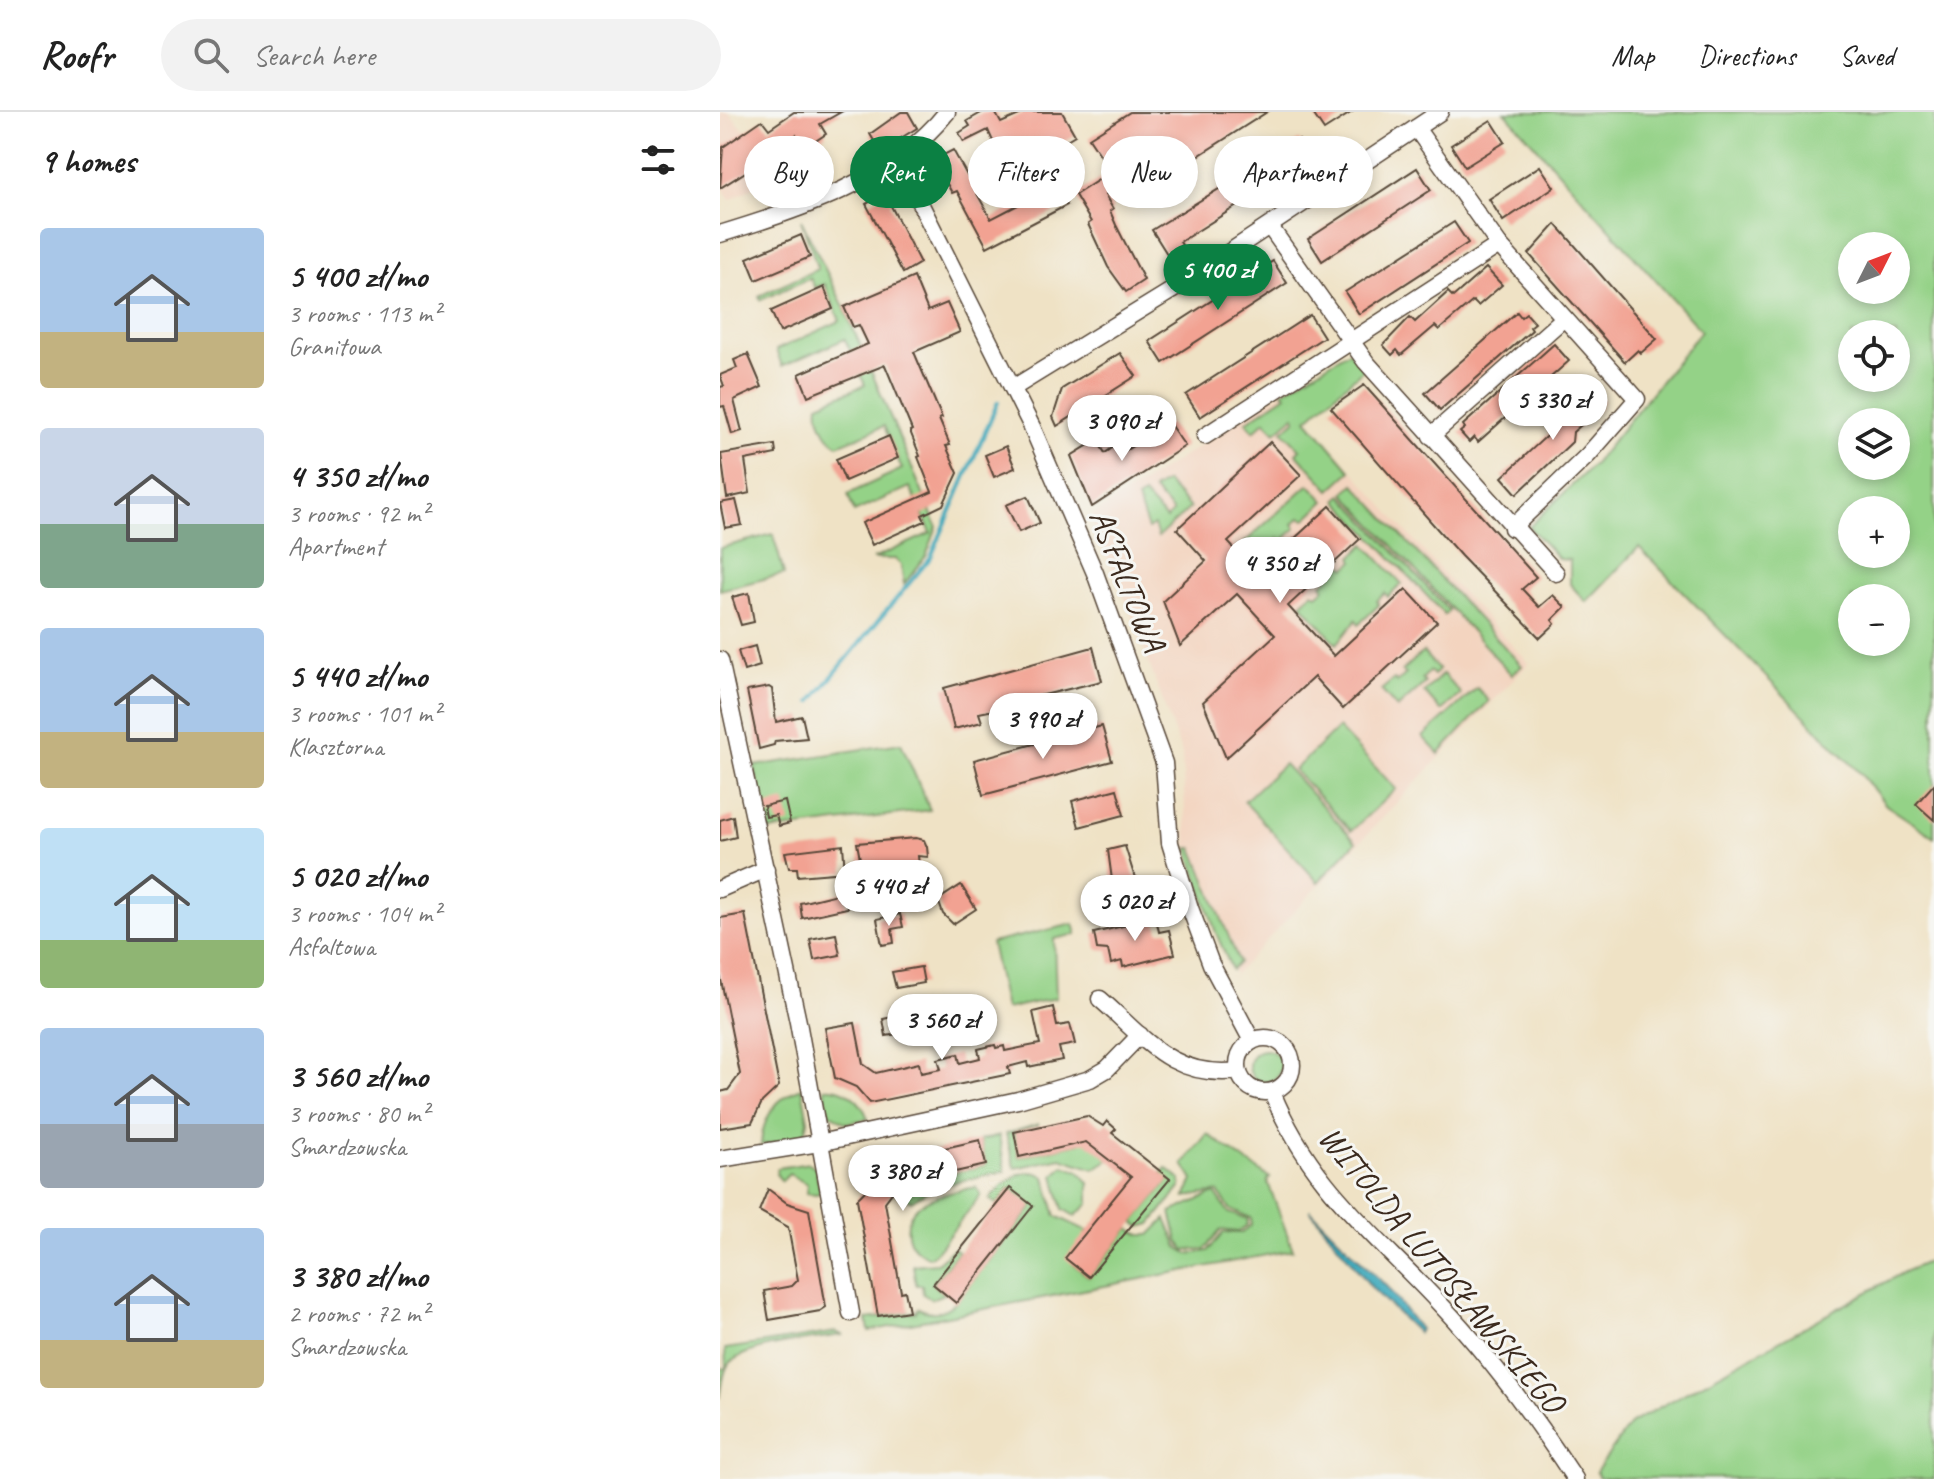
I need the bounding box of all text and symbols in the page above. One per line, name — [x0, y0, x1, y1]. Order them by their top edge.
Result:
search box — [161, 19, 721, 91]
text: Roofr — [40, 32, 113, 79]
icon: search — [189, 33, 233, 77]
text: Search here — [253, 36, 375, 74]
text: Map — [1611, 38, 1654, 73]
text: Directions — [1698, 38, 1796, 73]
text: Saved — [1840, 38, 1894, 73]
chip: Buy — [744, 136, 834, 208]
chip: Rent — [850, 136, 952, 208]
chip: Filters — [968, 136, 1085, 208]
chip: New — [1101, 136, 1198, 208]
chip: Apartment — [1214, 136, 1373, 208]
icon: filters — [636, 138, 680, 182]
text: 9 homes — [40, 139, 136, 182]
north arrow — [1838, 232, 1910, 304]
map controls — [1838, 232, 1910, 656]
pin: 5 400 zł — [1135, 244, 1301, 312]
text: 5 400 zł — [1181, 253, 1255, 286]
text: 5 400 zł/mo — [288, 254, 427, 297]
icon: home — [104, 260, 200, 356]
text: 3 rooms · 113 m² — [288, 297, 440, 330]
button: locate — [1838, 320, 1910, 392]
text: Granitowa — [288, 330, 380, 363]
pin: 5 330 zł — [1470, 374, 1636, 442]
text: 5 330 zł — [1516, 383, 1590, 416]
pin: 3 090 zł — [1039, 395, 1205, 463]
text: 3 090 zł — [1085, 404, 1159, 437]
button: layers — [1838, 408, 1910, 480]
text: 4 350 zł/mo — [288, 454, 427, 497]
icon: home — [104, 460, 200, 556]
button: + — [1838, 496, 1910, 568]
text: 3 rooms · 92 m² — [288, 497, 429, 530]
street label: ASFALTOWA — [1080, 503, 1177, 659]
text: Apartment — [288, 530, 384, 563]
pin: 4 350 zł — [1197, 537, 1363, 605]
text: 4 350 zł — [1243, 546, 1317, 579]
button: − — [1838, 584, 1910, 656]
text: 5 440 zł/mo — [288, 654, 427, 697]
icon: home — [104, 660, 200, 756]
pin: 3 990 zł — [960, 693, 1126, 761]
text: 3 rooms · 101 m² — [288, 697, 440, 730]
text: 3 990 zł — [1007, 702, 1079, 735]
text: Klasztorna — [288, 730, 384, 763]
text: 5 020 zł/mo — [288, 854, 427, 897]
icon: home — [104, 860, 200, 956]
pin: 5 440 zł — [806, 860, 972, 928]
text: 5 440 zł — [852, 869, 926, 902]
pin: 5 020 zł — [1052, 875, 1218, 943]
text: 5 020 zł — [1098, 884, 1172, 917]
text: 3 rooms · 104 m² — [288, 897, 440, 930]
text: Asfaltowa — [288, 930, 375, 963]
pin: 3 560 zł — [859, 994, 1025, 1062]
text: 3 560 zł — [905, 1003, 979, 1036]
text: 3 560 zł/mo — [288, 1054, 428, 1097]
icon: home — [104, 1060, 200, 1156]
text: 3 rooms · 80 m² — [288, 1097, 429, 1130]
street label: WITOLDA LUTOSŁAWSKIEGO — [1309, 1117, 1577, 1424]
text: Smardzowska — [288, 1130, 406, 1163]
pin: 3 380 zł — [820, 1145, 986, 1213]
text: 3 380 zł — [866, 1154, 940, 1187]
text: 3 380 zł/mo — [288, 1254, 428, 1297]
icon: home — [104, 1260, 200, 1356]
text: 2 rooms · 72 m² — [288, 1297, 429, 1330]
text: Smardzowska — [288, 1330, 406, 1363]

